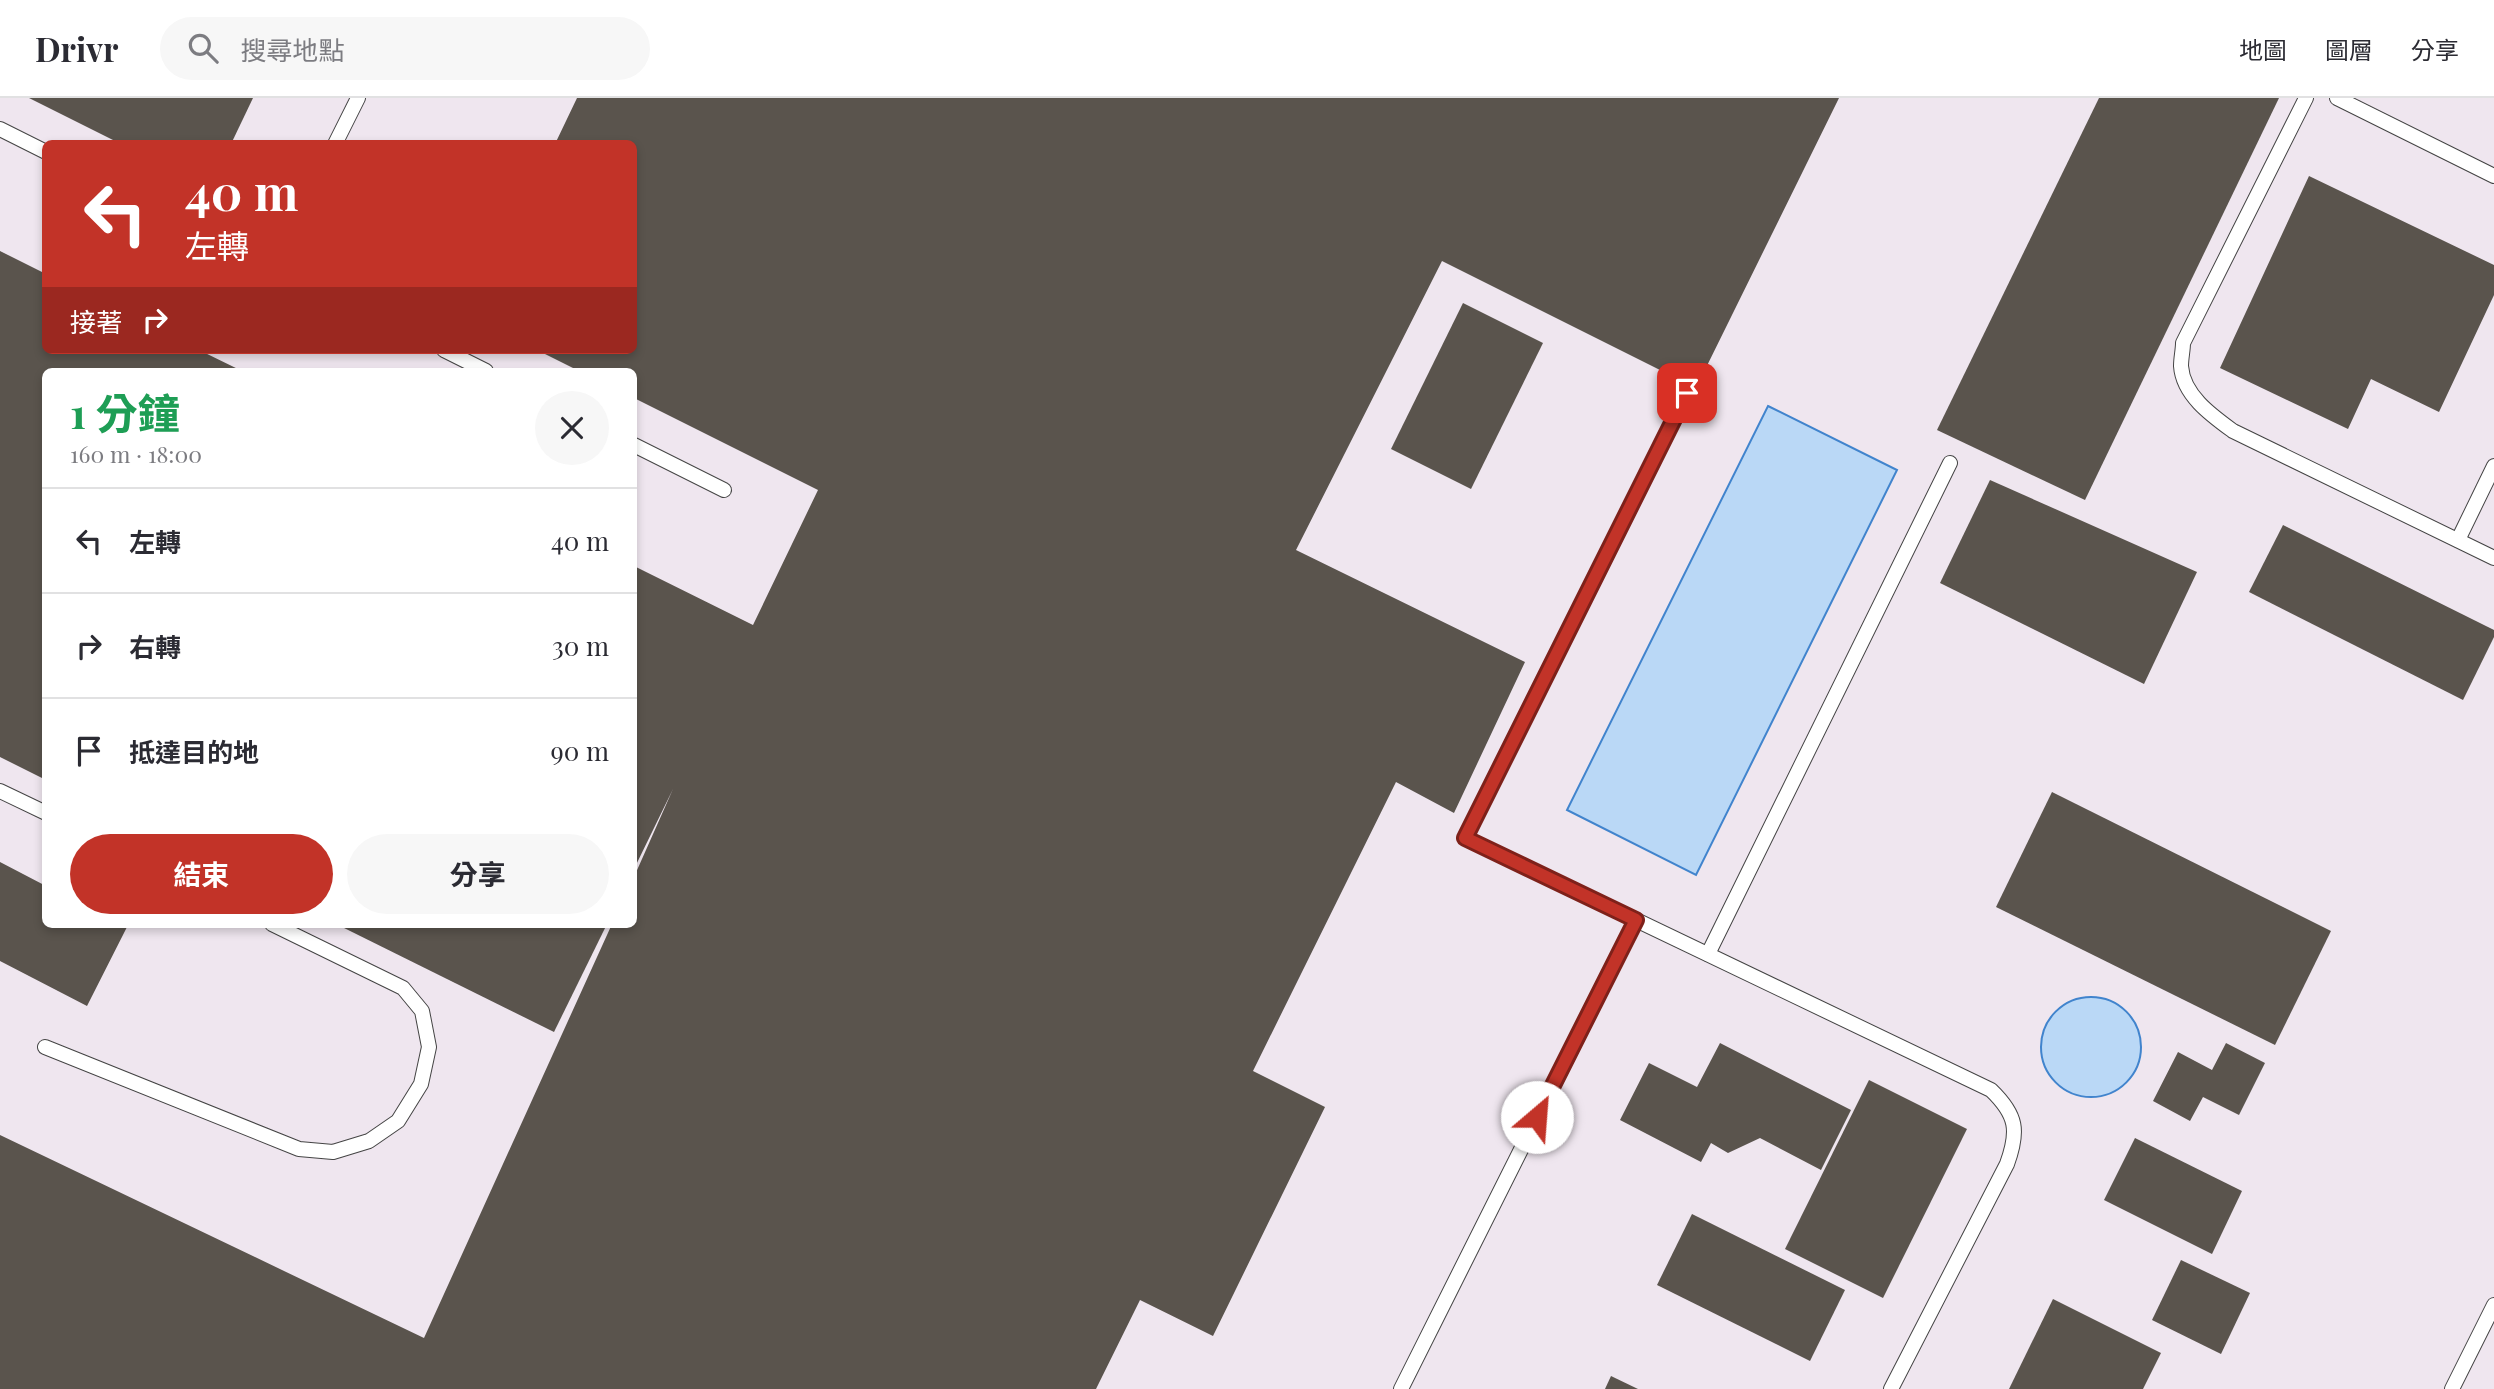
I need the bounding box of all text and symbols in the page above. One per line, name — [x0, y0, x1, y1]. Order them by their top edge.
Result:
search box — [160, 17, 650, 80]
text: Drivr — [35, 26, 118, 70]
icon: search — [184, 29, 222, 67]
text: 搜尋地點 — [240, 32, 345, 67]
text: 地圖 — [2239, 33, 2287, 65]
text: 圖層 — [2325, 33, 2373, 65]
text: 分享 — [2411, 33, 2459, 65]
text: 40 m — [185, 158, 298, 223]
icon: left — [70, 168, 161, 259]
text: 左轉 — [185, 223, 249, 266]
icon: right — [136, 301, 174, 339]
text: 接著 — [70, 304, 122, 339]
pin — [1657, 363, 1717, 423]
icon: arrive — [1668, 374, 1706, 412]
text: 1 分鐘 — [70, 384, 180, 440]
button: close — [535, 391, 609, 465]
text: 160 m · 18:00 — [70, 438, 202, 469]
icon: left — [70, 522, 108, 560]
text: 40 m — [551, 523, 609, 558]
text: 左轉 — [129, 524, 181, 559]
icon: right — [70, 627, 108, 665]
text: 30 m — [552, 628, 609, 663]
text: 右轉 — [129, 629, 181, 664]
icon: arrive — [70, 732, 108, 770]
text: 90 m — [551, 733, 609, 768]
text: 抵達目的地 — [129, 734, 259, 769]
button: 結束 — [70, 834, 333, 914]
button: 分享 — [347, 834, 609, 914]
position arrow — [1500, 1080, 1574, 1154]

